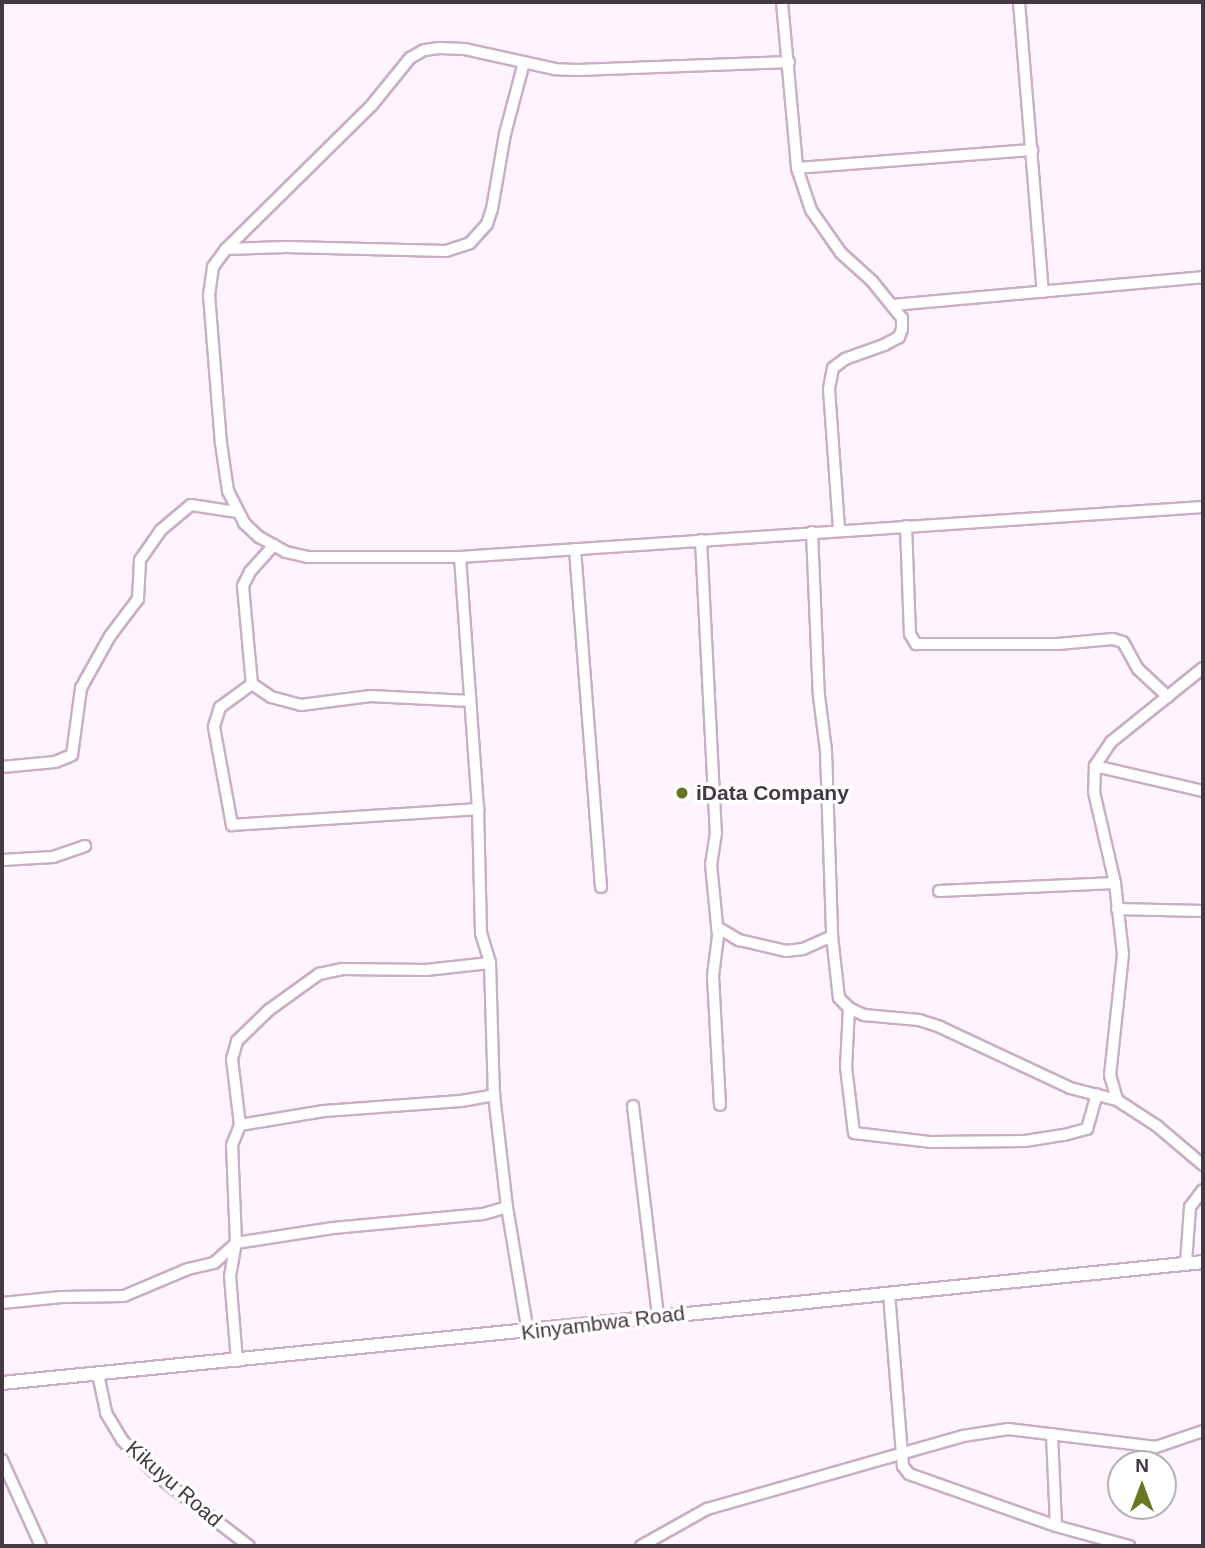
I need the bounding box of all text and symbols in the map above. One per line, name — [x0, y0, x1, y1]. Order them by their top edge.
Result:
place label: iData Company — [696, 780, 849, 806]
marker: iData Company — [674, 785, 690, 801]
street label: Kinyambwa Road — [520, 1300, 686, 1346]
street label: Kikuyu Road — [121, 1435, 227, 1533]
north arrow — [1107, 1450, 1177, 1520]
text: N — [1135, 1455, 1149, 1476]

